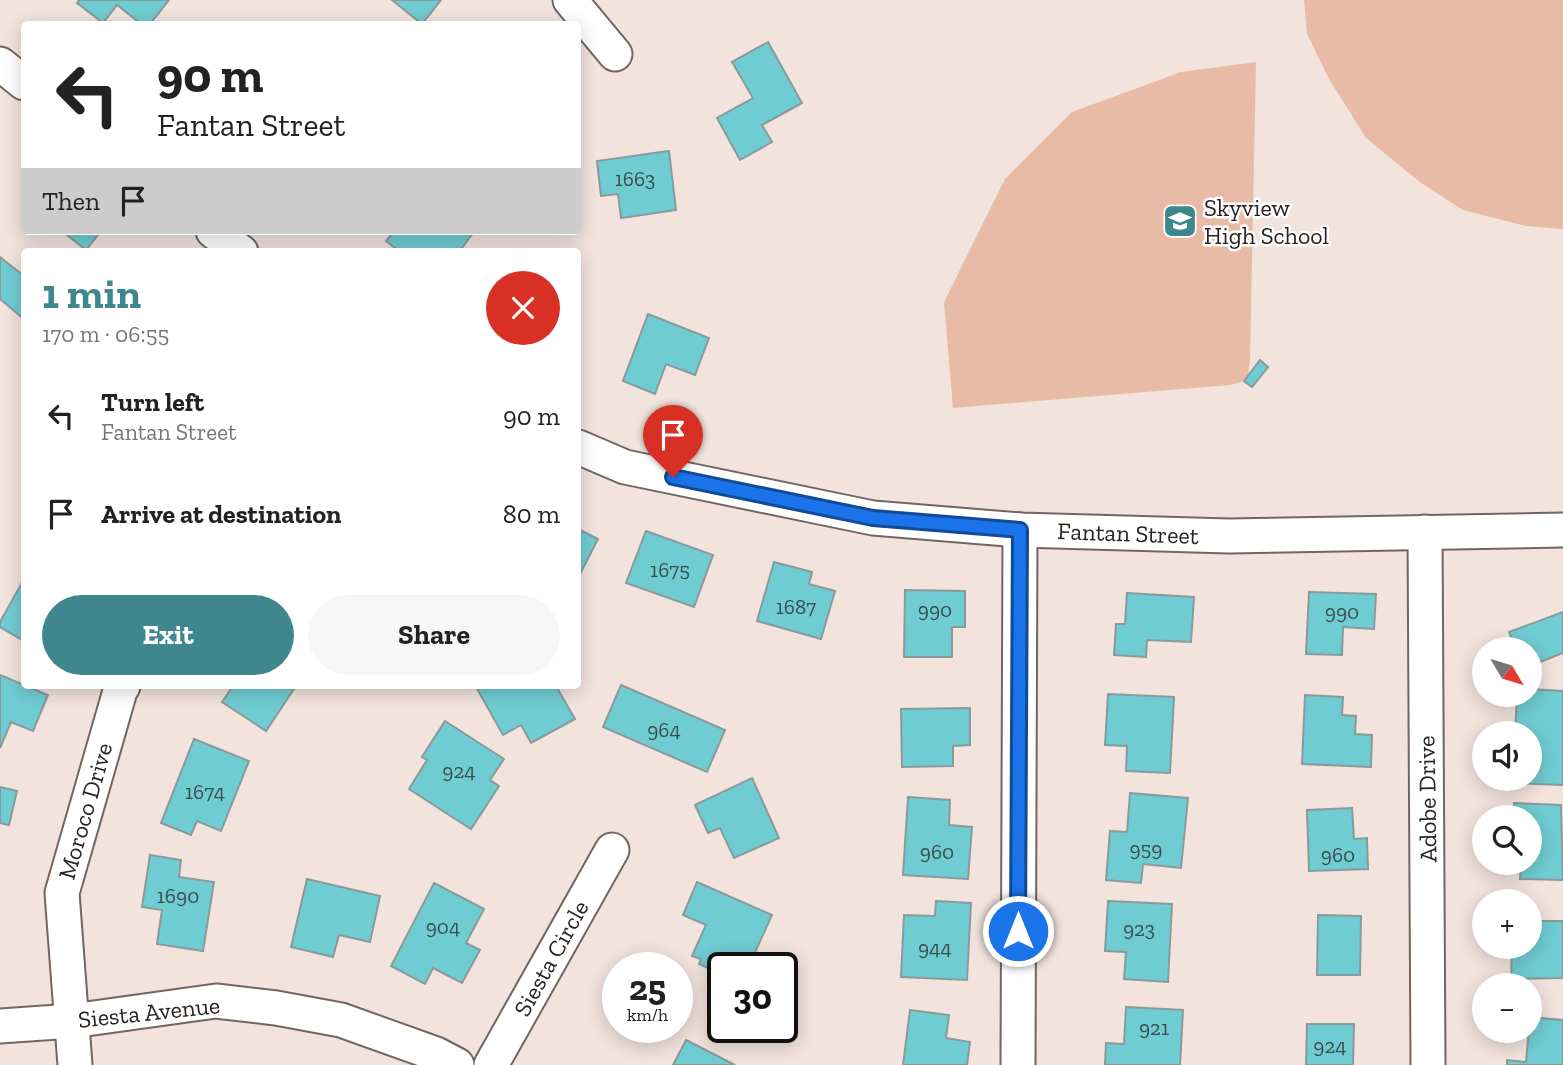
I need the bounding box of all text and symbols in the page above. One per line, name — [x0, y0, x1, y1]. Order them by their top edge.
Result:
text: 90 m — [157, 46, 264, 105]
icon: left — [42, 49, 133, 140]
text: Fantan Street — [157, 106, 345, 144]
house number: 1663 — [615, 166, 655, 191]
icon: arrive — [114, 182, 152, 220]
text: Then — [42, 185, 100, 217]
place label: Skyview High School — [1204, 193, 1329, 250]
school or university icon: Skyview High School — [1161, 202, 1199, 240]
text: 1 min — [42, 268, 141, 319]
button: close — [486, 271, 560, 345]
text: 170 m · 06:55 — [42, 320, 169, 348]
text: Turn left — [101, 386, 204, 418]
icon: left — [42, 397, 80, 435]
text: 90 m — [503, 400, 560, 432]
pin — [643, 405, 703, 477]
icon: arrive — [654, 416, 692, 454]
text: Fantan Street — [101, 418, 236, 446]
icon: arrive — [42, 495, 80, 533]
text: Arrive at destination — [101, 498, 341, 530]
text: 80 m — [503, 498, 560, 530]
street label: Fantan Street — [1057, 516, 1199, 550]
house number: 1675 — [650, 557, 690, 582]
house number: 1687 — [776, 594, 816, 619]
button: Exit — [42, 595, 294, 675]
button: Share — [308, 595, 560, 675]
house number: 990 — [918, 597, 952, 622]
house number: 990 — [1325, 599, 1359, 624]
north arrow — [1472, 637, 1542, 707]
map controls — [1472, 637, 1542, 1043]
house number: 964 — [647, 717, 681, 742]
button: sound — [1472, 721, 1542, 791]
street label: Adobe Drive — [1411, 735, 1443, 863]
street label: Moroco Drive — [52, 739, 118, 883]
house number: 924 — [442, 758, 476, 783]
house number: 1674 — [185, 779, 225, 804]
button: search — [1472, 805, 1542, 875]
house number: 959 — [1129, 836, 1163, 861]
house number: 960 — [920, 839, 954, 864]
house number: 960 — [1321, 842, 1355, 867]
house number: 1690 — [157, 883, 199, 908]
button: + — [1472, 889, 1542, 959]
position arrow — [981, 894, 1055, 968]
street label: Siesta Circle — [507, 895, 595, 1021]
house number: 904 — [426, 914, 460, 939]
house number: 923 — [1123, 916, 1155, 941]
house number: 944 — [918, 935, 952, 960]
speed limit sign: 30 — [707, 952, 798, 1043]
text: 25 — [629, 967, 666, 1009]
button: − — [1472, 973, 1542, 1043]
street label: Siesta Avenue — [77, 990, 221, 1034]
text: km/h — [627, 1004, 668, 1026]
house number: 921 — [1139, 1015, 1169, 1040]
house number: 924 — [1313, 1033, 1347, 1058]

